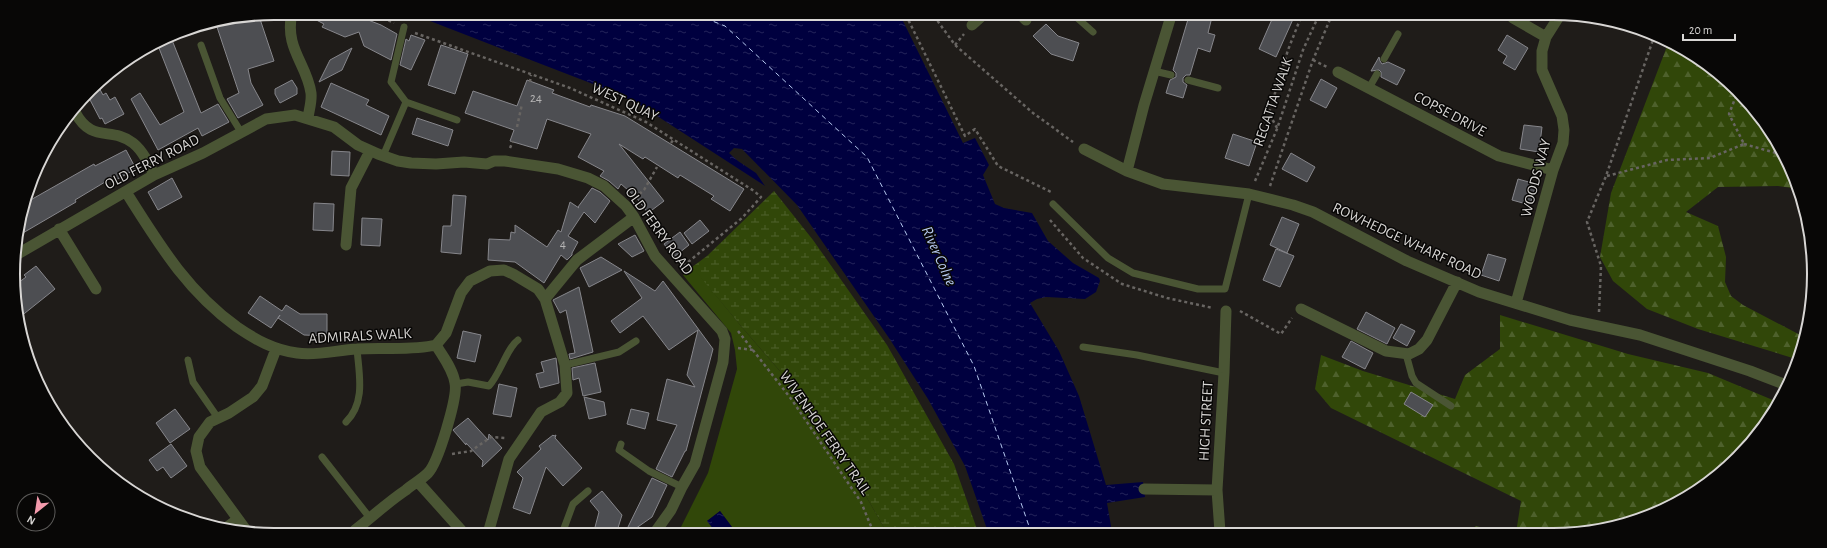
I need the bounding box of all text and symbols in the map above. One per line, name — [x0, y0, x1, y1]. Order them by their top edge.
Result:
scale bar — [1683, 16, 1735, 42]
text: 20 m — [1689, 24, 1712, 36]
street label: REGATTA WALK — [1251, 55, 1296, 149]
street label: WEST QUAY — [589, 80, 661, 124]
street label: COPSE DRIVE — [1411, 89, 1489, 139]
house number: 24 — [530, 92, 542, 105]
street label: OLD FERRY ROAD — [102, 132, 202, 192]
street label: WOODS WAY — [1518, 137, 1554, 219]
street label: OLD FERRY ROAD — [622, 184, 696, 278]
street label: ROWHEDGE WHARF ROAD — [1330, 200, 1484, 282]
water label: River Colne — [919, 224, 959, 288]
house number: 4 — [560, 238, 566, 251]
street label: ADMIRALS WALK — [308, 326, 413, 346]
street label: WIVENHOE FERRY TRAIL — [777, 368, 874, 498]
street label: HIGH STREET — [1196, 380, 1216, 461]
north arrow — [16, 492, 56, 532]
text: N — [25, 514, 37, 527]

